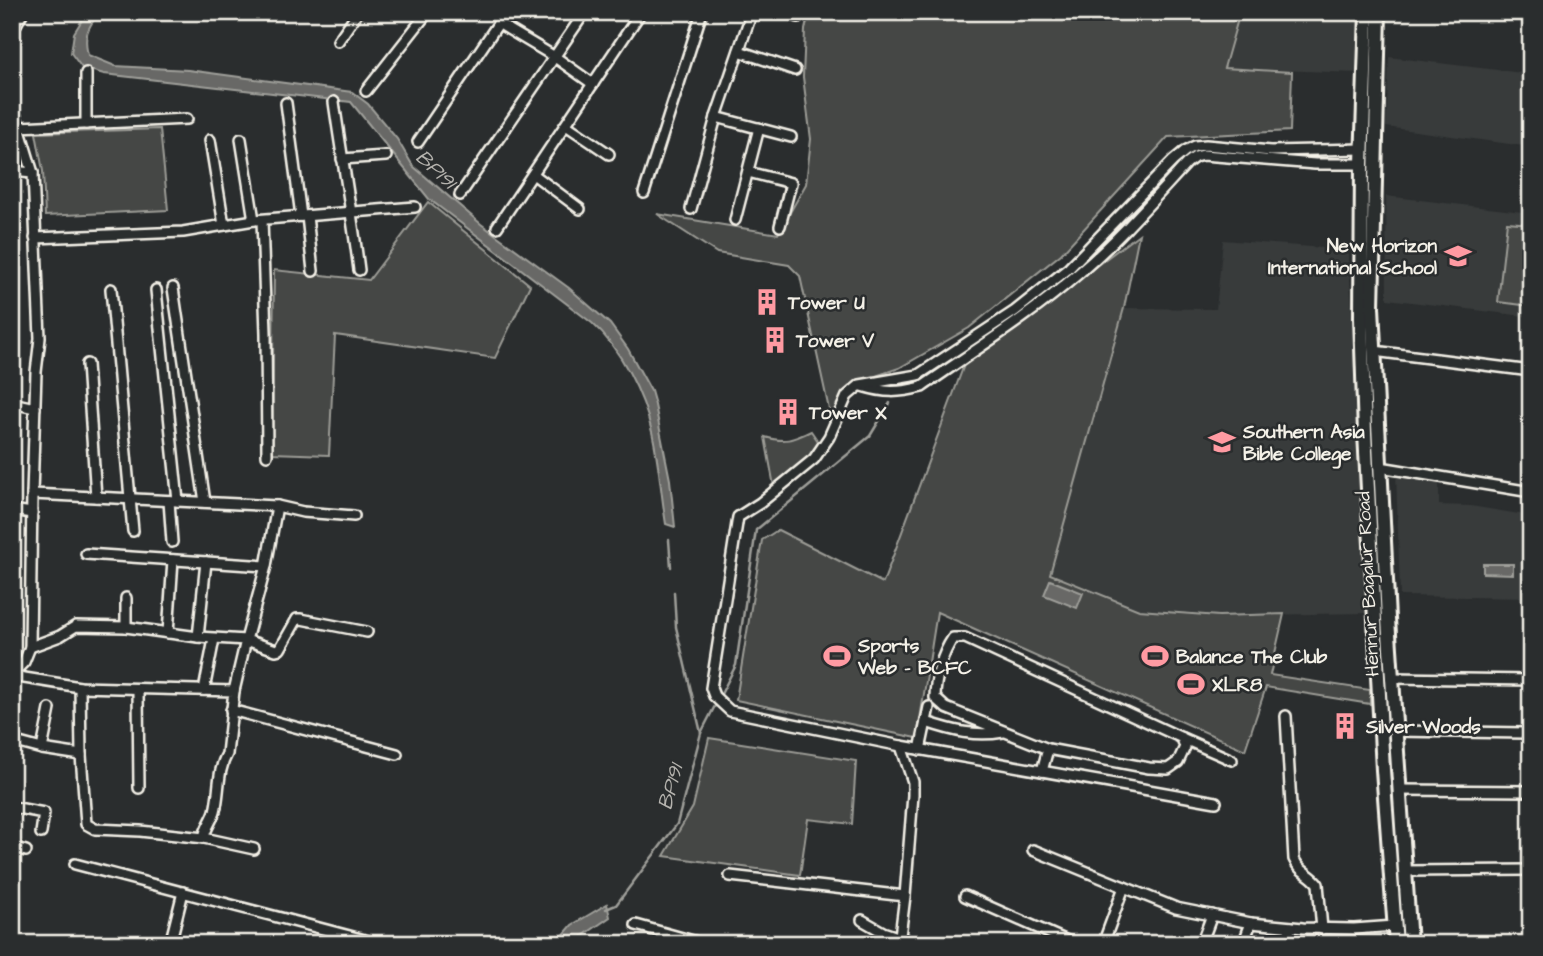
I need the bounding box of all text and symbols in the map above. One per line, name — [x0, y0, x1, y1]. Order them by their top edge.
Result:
water label: BP191 — [409, 143, 465, 198]
place label: New Horizon International School — [1268, 233, 1437, 282]
school or university icon: New Horizon International School — [1443, 241, 1473, 271]
building icon: Tower U — [752, 287, 782, 317]
place label: Tower U — [787, 290, 865, 317]
building icon: Tower V — [760, 325, 790, 355]
place label: Tower V — [795, 328, 874, 355]
building icon: Tower X — [773, 397, 803, 427]
place label: Tower X — [808, 400, 887, 427]
place label: Southern Asia Bible College — [1242, 419, 1365, 469]
school or university icon: Southern Asia Bible College — [1207, 427, 1237, 457]
street label: Hennur Bagalur Road — [1350, 490, 1388, 677]
place label: Sports Web - BCFC — [857, 633, 972, 682]
sports icon: Sports Web - BCFC — [822, 641, 852, 671]
sports icon: Balance The Club — [1140, 641, 1170, 671]
place label: Balance The Club — [1176, 644, 1327, 671]
sports icon: XLR8 — [1176, 669, 1206, 699]
place label: XLR8 — [1212, 672, 1263, 699]
building icon: Silver Woods — [1330, 711, 1360, 741]
place label: Silver Woods — [1365, 714, 1481, 741]
water label: BP191 — [651, 758, 691, 813]

